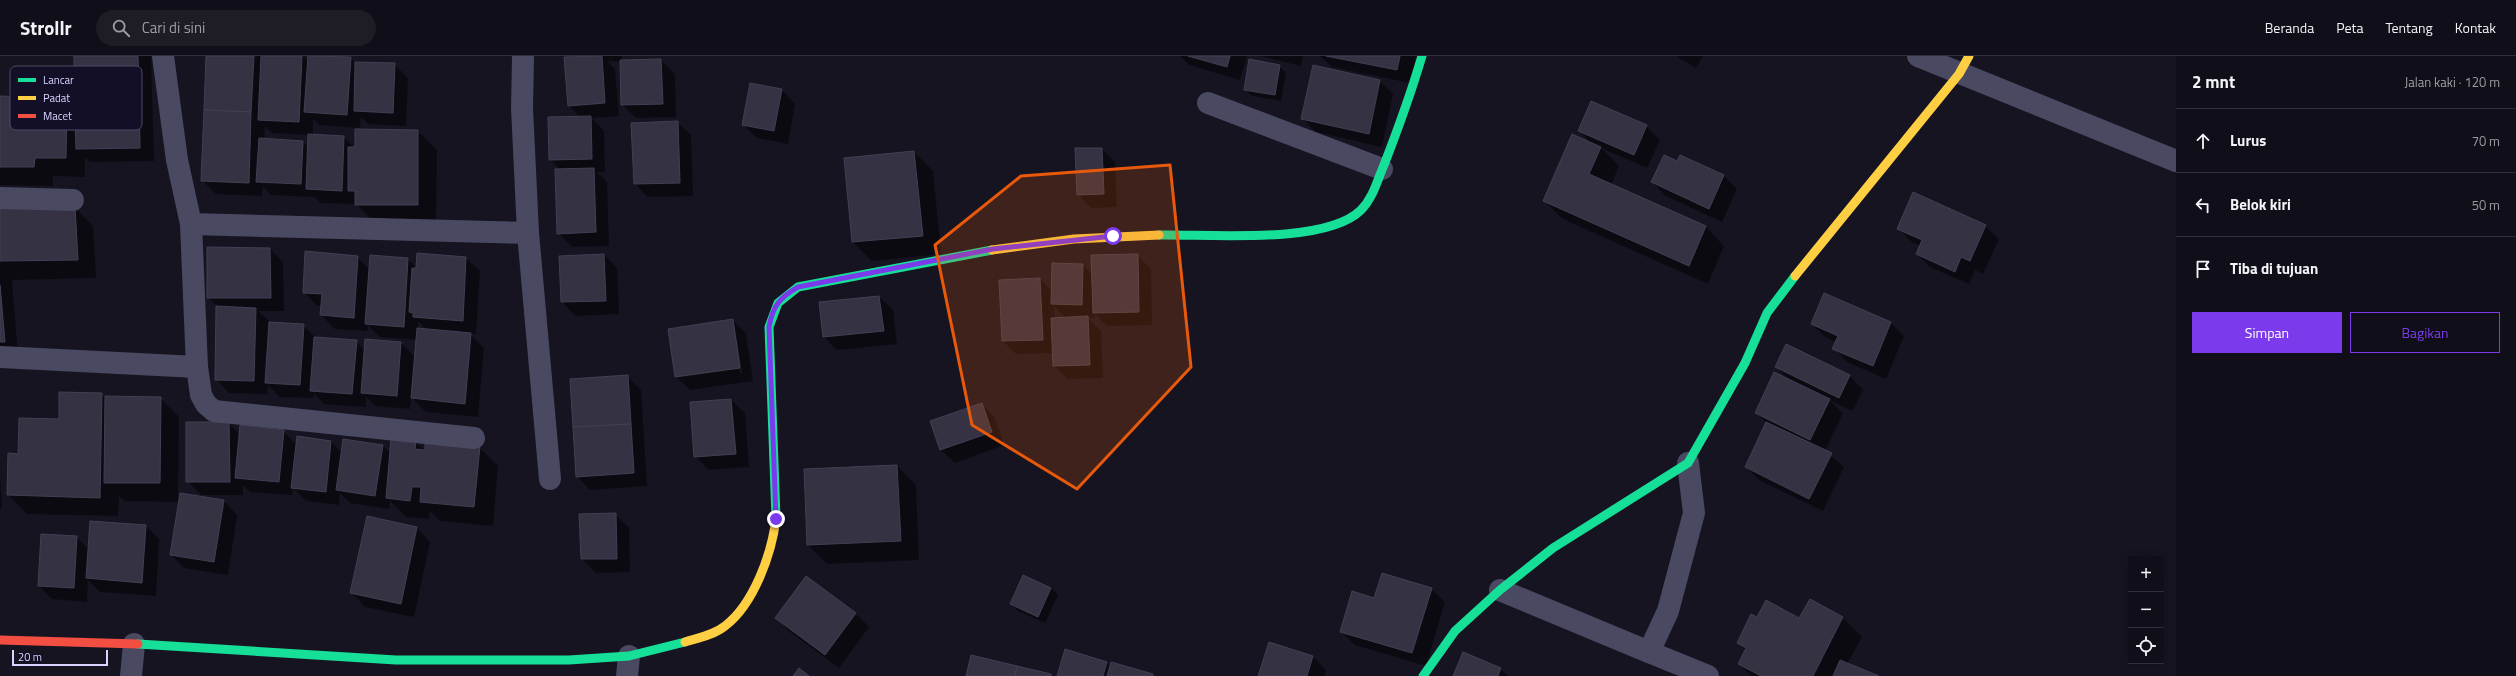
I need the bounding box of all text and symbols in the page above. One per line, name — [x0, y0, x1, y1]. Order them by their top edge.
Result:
search box — [96, 10, 376, 46]
text: Strollr — [20, 13, 72, 42]
text: Cari di sini — [142, 16, 205, 39]
icon: search — [110, 17, 132, 39]
text: Beranda — [2265, 17, 2314, 38]
text: Peta — [2336, 17, 2363, 38]
text: Tentang — [2385, 17, 2433, 38]
text: Kontak — [2455, 17, 2496, 38]
legend — [10, 66, 142, 130]
text: 2 mnt — [2192, 69, 2235, 95]
text: Lancar — [43, 72, 74, 88]
text: Jalan kaki · 120 m — [2404, 72, 2500, 92]
text: Padat — [43, 90, 70, 106]
text: Macet — [43, 108, 72, 124]
text: Lurus — [2230, 129, 2266, 152]
icon: ahead — [2192, 130, 2214, 152]
text: 70 m — [2472, 131, 2500, 151]
text: Belok kiri — [2230, 193, 2291, 216]
icon: left — [2192, 194, 2214, 216]
text: 50 m — [2472, 195, 2500, 215]
route start — [1104, 227, 1122, 245]
text: Tiba di tujuan — [2230, 257, 2318, 280]
icon: arrive — [2192, 258, 2214, 280]
button: Simpan — [2192, 312, 2342, 353]
button: Bagikan — [2350, 312, 2500, 353]
route end — [767, 510, 785, 528]
map controls — [2128, 556, 2164, 664]
button: + — [2128, 556, 2164, 592]
button: − — [2128, 592, 2164, 628]
button: locate — [2128, 628, 2164, 664]
scale bar — [12, 648, 108, 667]
text: 20 m — [18, 649, 42, 665]

